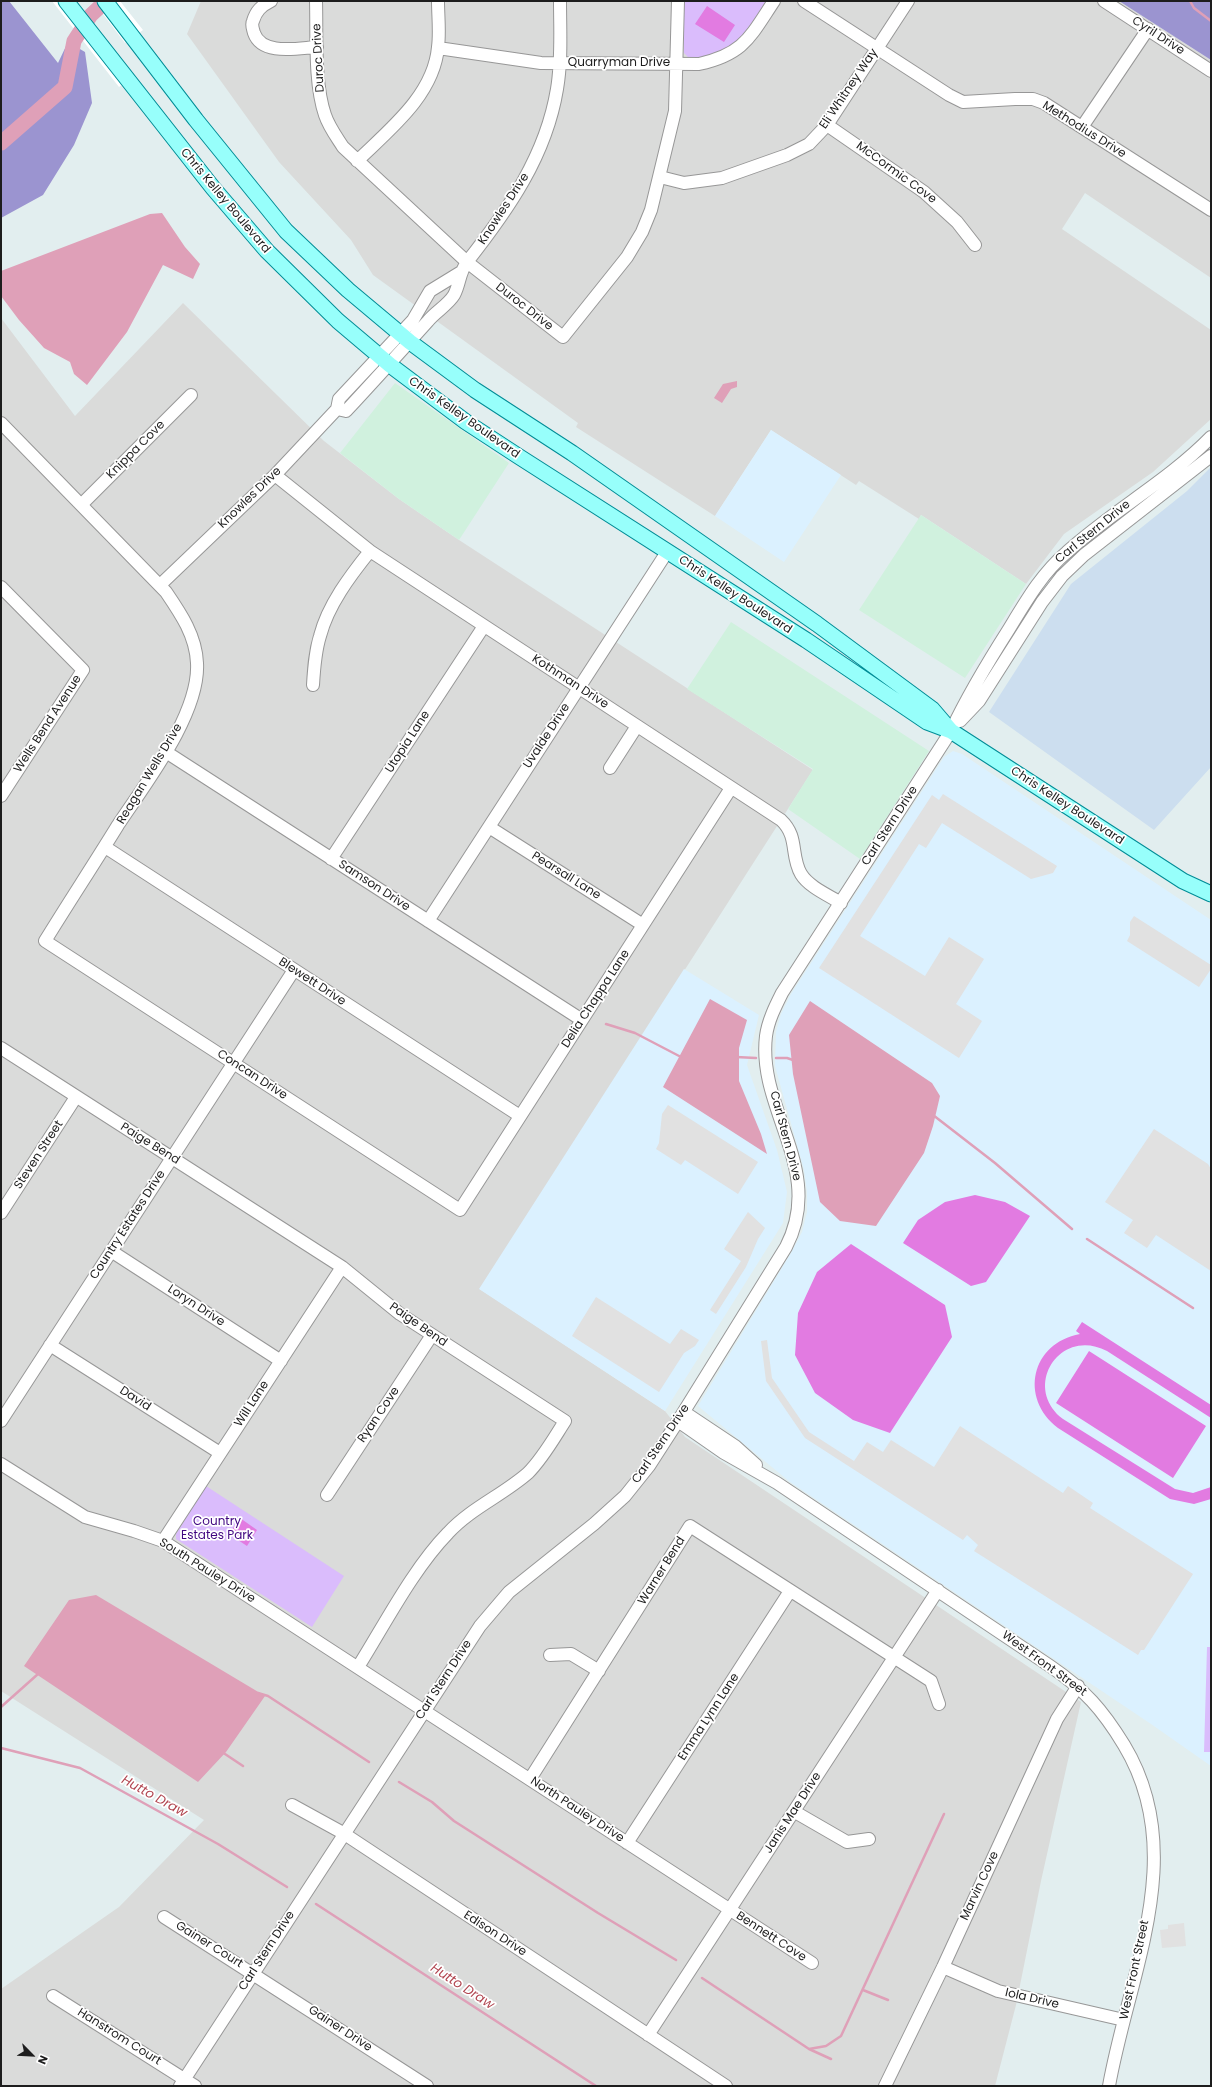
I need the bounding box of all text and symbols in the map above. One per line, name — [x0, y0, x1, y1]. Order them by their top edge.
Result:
street label: Cyril Drive — [1129, 14, 1187, 58]
street label: Duroc Drive — [310, 23, 328, 93]
street label: Eli Whitney Way — [817, 46, 881, 132]
street label: Quarryman Drive — [568, 56, 670, 70]
street label: Methodius Drive — [1040, 99, 1128, 161]
street label: McCormic Cove — [853, 139, 939, 207]
street label: Chris Kelley Boulevard — [177, 146, 273, 256]
street label: Knowles Drive — [476, 171, 532, 247]
street label: Duroc Drive — [492, 280, 556, 334]
street label: Chris Kelley Boulevard — [406, 374, 522, 462]
street label: Knippa Cove — [104, 418, 168, 482]
street label: Knowles Drive — [215, 464, 285, 532]
street label: Carl Stern Drive — [1053, 497, 1133, 567]
street label: Chris Kelley Boulevard — [676, 553, 794, 637]
street label: Kothman Drive — [529, 652, 611, 712]
street label: Wells Bend Avenue — [11, 673, 85, 775]
street label: Uvalde Drive — [521, 701, 573, 771]
street label: Utopia Lane — [383, 708, 433, 776]
street label: Reagan Wells Drive — [114, 721, 186, 827]
street label: Chris Kelley Boulevard — [1008, 764, 1126, 848]
street label: Carl Stern Drive — [859, 783, 921, 869]
street label: Pearsall Lane — [529, 849, 603, 903]
street label: Samson Drive — [336, 858, 412, 914]
street label: Delia Chappa Lane — [559, 947, 633, 1051]
street label: Blewett Drive — [276, 955, 348, 1009]
street label: Concan Drive — [214, 1047, 290, 1103]
street label: Carl Stern Drive — [766, 1090, 804, 1182]
street label: Steven Street — [11, 1118, 67, 1192]
street label: Paige Bend — [118, 1120, 182, 1168]
street label: Country Estates Drive — [87, 1168, 169, 1282]
street label: Loryn Drive — [165, 1282, 227, 1330]
street label: Paige Bend — [386, 1300, 450, 1350]
street label: Will Lane — [232, 1378, 272, 1430]
street label: David — [117, 1384, 153, 1414]
street label: Ryan Cove — [355, 1384, 403, 1446]
street label: Carl Stern Drive — [629, 1402, 693, 1486]
park label: Country Estates Park — [181, 1515, 253, 1543]
street label: Warner Bend — [635, 1534, 689, 1608]
street label: South Pauley Drive — [156, 1536, 258, 1606]
street label: West Front Street — [999, 1628, 1089, 1700]
street label: Carl Stern Drive — [413, 1637, 475, 1723]
street label: Emma Lynn Lane — [675, 1671, 743, 1763]
street label: Janis Mae Drive — [761, 1770, 825, 1856]
water label: Hutto Draw — [119, 1773, 189, 1821]
street label: North Pauley Drive — [527, 1774, 627, 1846]
street label: Marvin Cove — [958, 1849, 1002, 1923]
street label: Carl Stern Drive — [236, 1908, 298, 1994]
street label: Edison Drive — [461, 1908, 529, 1960]
street label: Bennett Cove — [733, 1909, 809, 1965]
street label: Gainer Court — [173, 1919, 245, 1971]
street label: West Front Street — [1117, 1919, 1153, 2021]
water label: Hutto Draw — [427, 1961, 497, 2013]
street label: Iola Drive — [1004, 1986, 1060, 2012]
street label: Gainer Drive — [305, 2003, 375, 2055]
street label: Hanstrom Court — [75, 2005, 163, 2069]
north arrow — [12, 2035, 52, 2075]
text: N — [34, 2053, 52, 2067]

